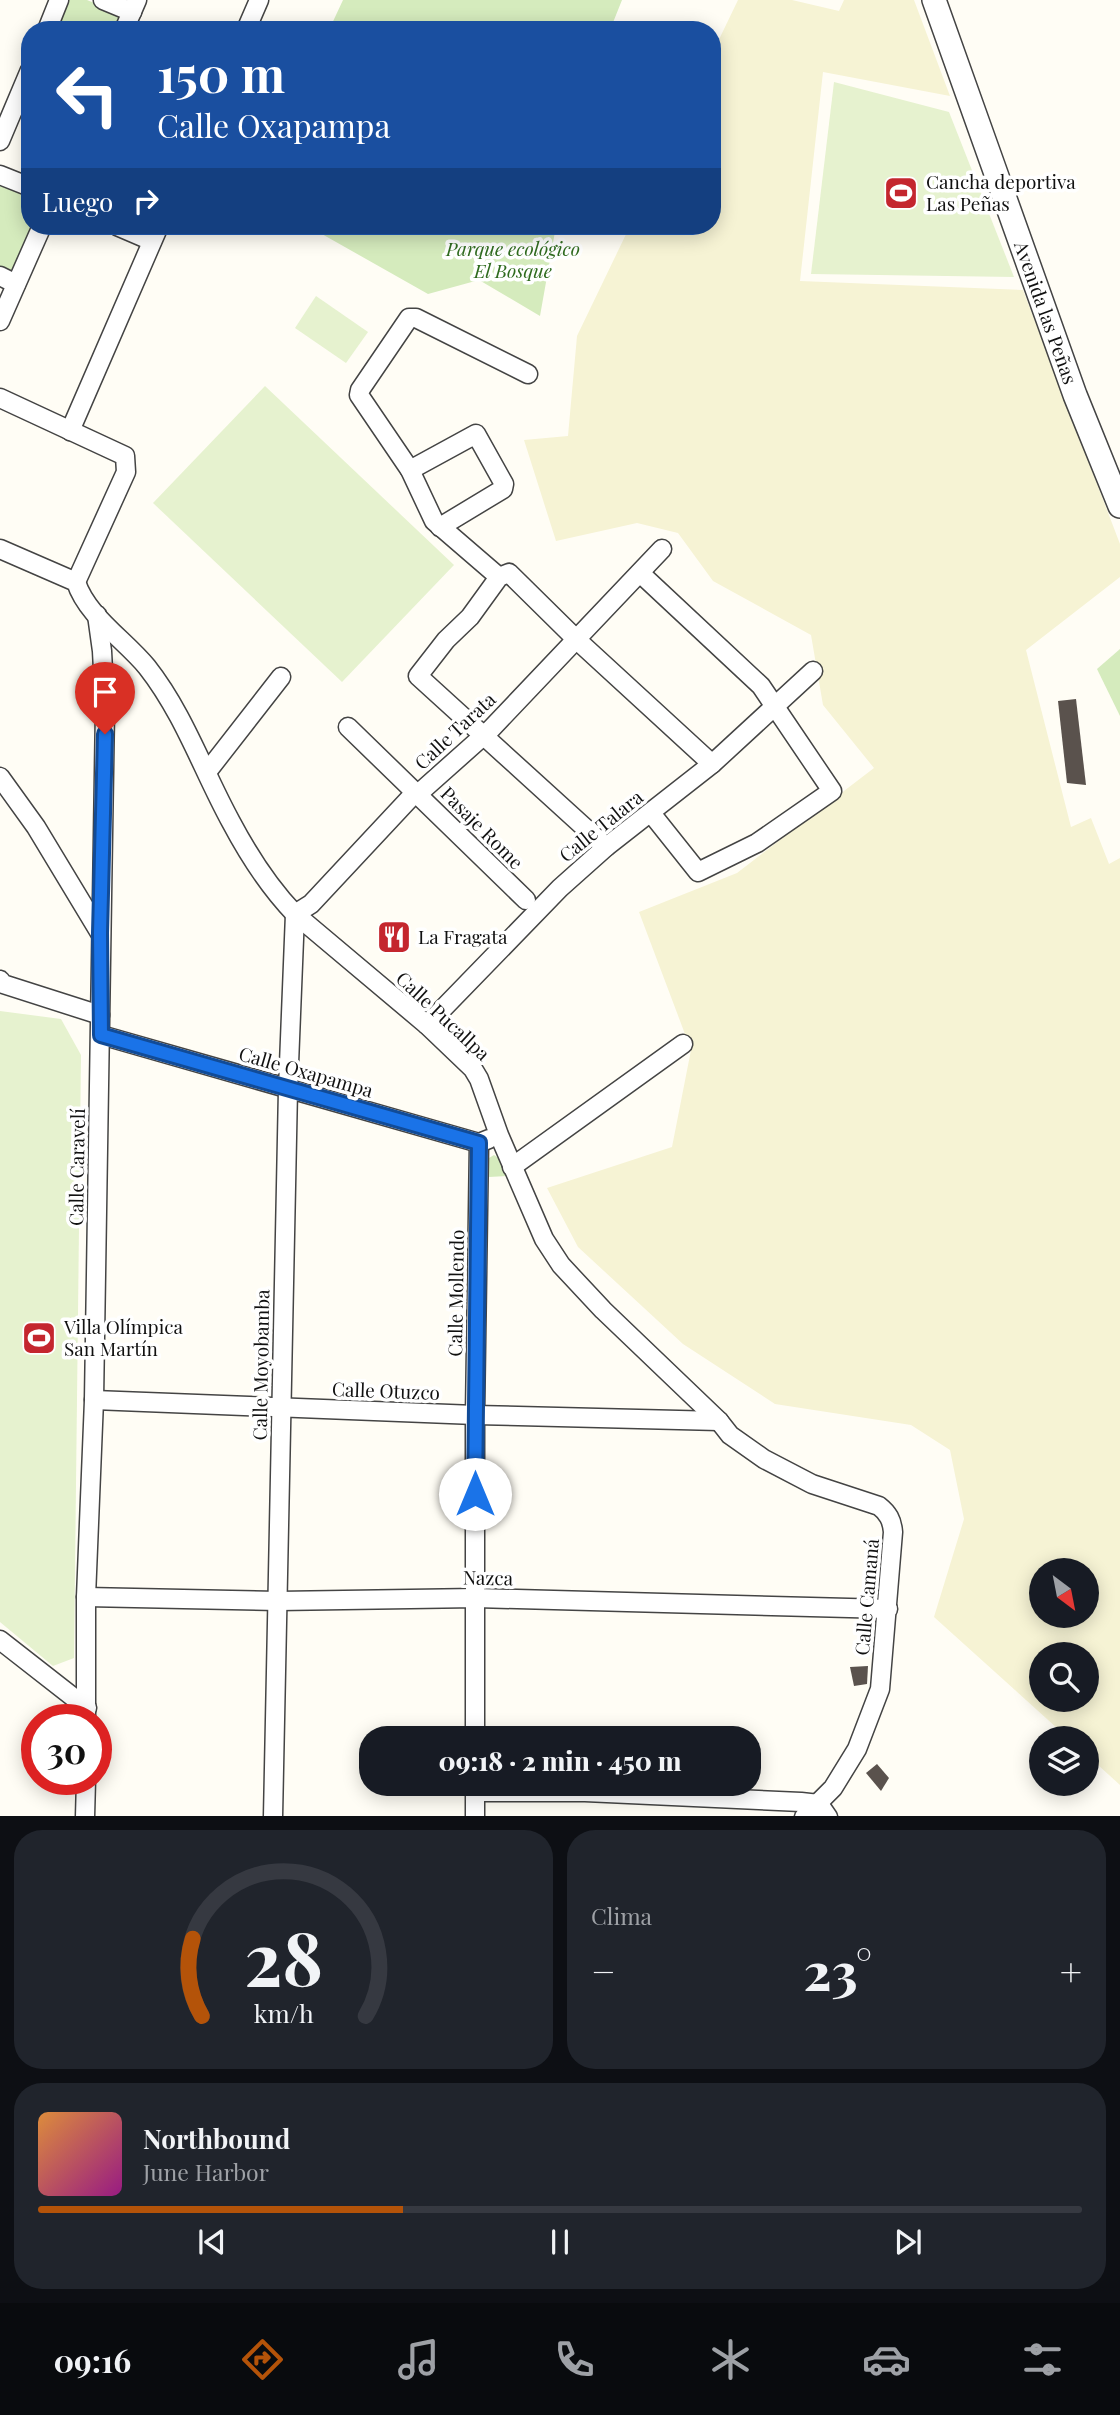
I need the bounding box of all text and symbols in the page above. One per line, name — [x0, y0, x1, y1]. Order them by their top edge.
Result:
text: 150 m — [157, 40, 285, 105]
icon: left — [42, 49, 133, 140]
text: Calle Oxapampa — [157, 103, 390, 146]
place label: Cancha deportiva Las Peñas — [926, 168, 1076, 216]
sports icon: Cancha deportiva Las Peñas — [882, 174, 920, 212]
icon: right — [127, 182, 165, 220]
text: Luego — [42, 184, 113, 219]
park label: Parque ecológico El Bosque — [445, 235, 580, 283]
street label: Avenida las Peñas — [1009, 236, 1084, 387]
pin — [75, 662, 135, 734]
icon: arrive — [86, 673, 124, 711]
street label: Calle Tarata — [408, 686, 501, 775]
street label: Pasaje Rome — [436, 780, 530, 874]
street label: Calle Talara — [553, 783, 648, 867]
restaurant icon: La Fragata — [375, 918, 413, 956]
place label: La Fragata — [418, 923, 508, 949]
street label: Calle Pucallpa — [391, 965, 497, 1066]
street label: Calle Oxapampa — [236, 1039, 377, 1103]
street label: Calle Caravelí — [62, 1108, 90, 1226]
street label: Calle Mollendo — [441, 1229, 469, 1357]
street label: Calle Moyobamba — [246, 1289, 274, 1441]
place label: Villa Olímpica San Martín — [63, 1313, 183, 1361]
sports icon: Villa Olímpica San Martín — [20, 1319, 58, 1357]
street label: Calle Otuzco — [332, 1375, 441, 1405]
position arrow — [438, 1457, 512, 1531]
street label: Calle Camaná — [848, 1537, 884, 1656]
north arrow — [1029, 1558, 1099, 1628]
map controls — [1029, 1558, 1099, 1796]
street label: Nazca — [463, 1564, 514, 1590]
button: search — [1029, 1642, 1099, 1712]
speed limit sign: 30 — [21, 1704, 112, 1795]
button: layers — [1029, 1726, 1099, 1796]
text: 09:18 · 2 min · 450 m — [438, 1743, 682, 1778]
text: Clima — [591, 1900, 652, 1931]
text: 28 — [244, 1907, 323, 2004]
text: 23° — [804, 1935, 872, 2004]
text: − — [591, 1945, 616, 1996]
text: + — [1060, 1945, 1082, 1996]
text: km/h — [254, 1995, 314, 2028]
text: Northbound — [143, 2121, 290, 2156]
text: June Harbor — [143, 2156, 269, 2187]
icon: previous — [193, 2223, 231, 2261]
icon: pause — [541, 2223, 579, 2261]
icon: next — [889, 2223, 927, 2261]
icon: directions — [238, 2335, 287, 2384]
icon: music — [394, 2335, 443, 2384]
icon: phone — [550, 2335, 599, 2384]
icon: climate — [706, 2335, 755, 2384]
icon: car — [862, 2335, 911, 2384]
icon: filters — [1018, 2335, 1067, 2384]
text: 09:16 — [53, 2338, 131, 2381]

